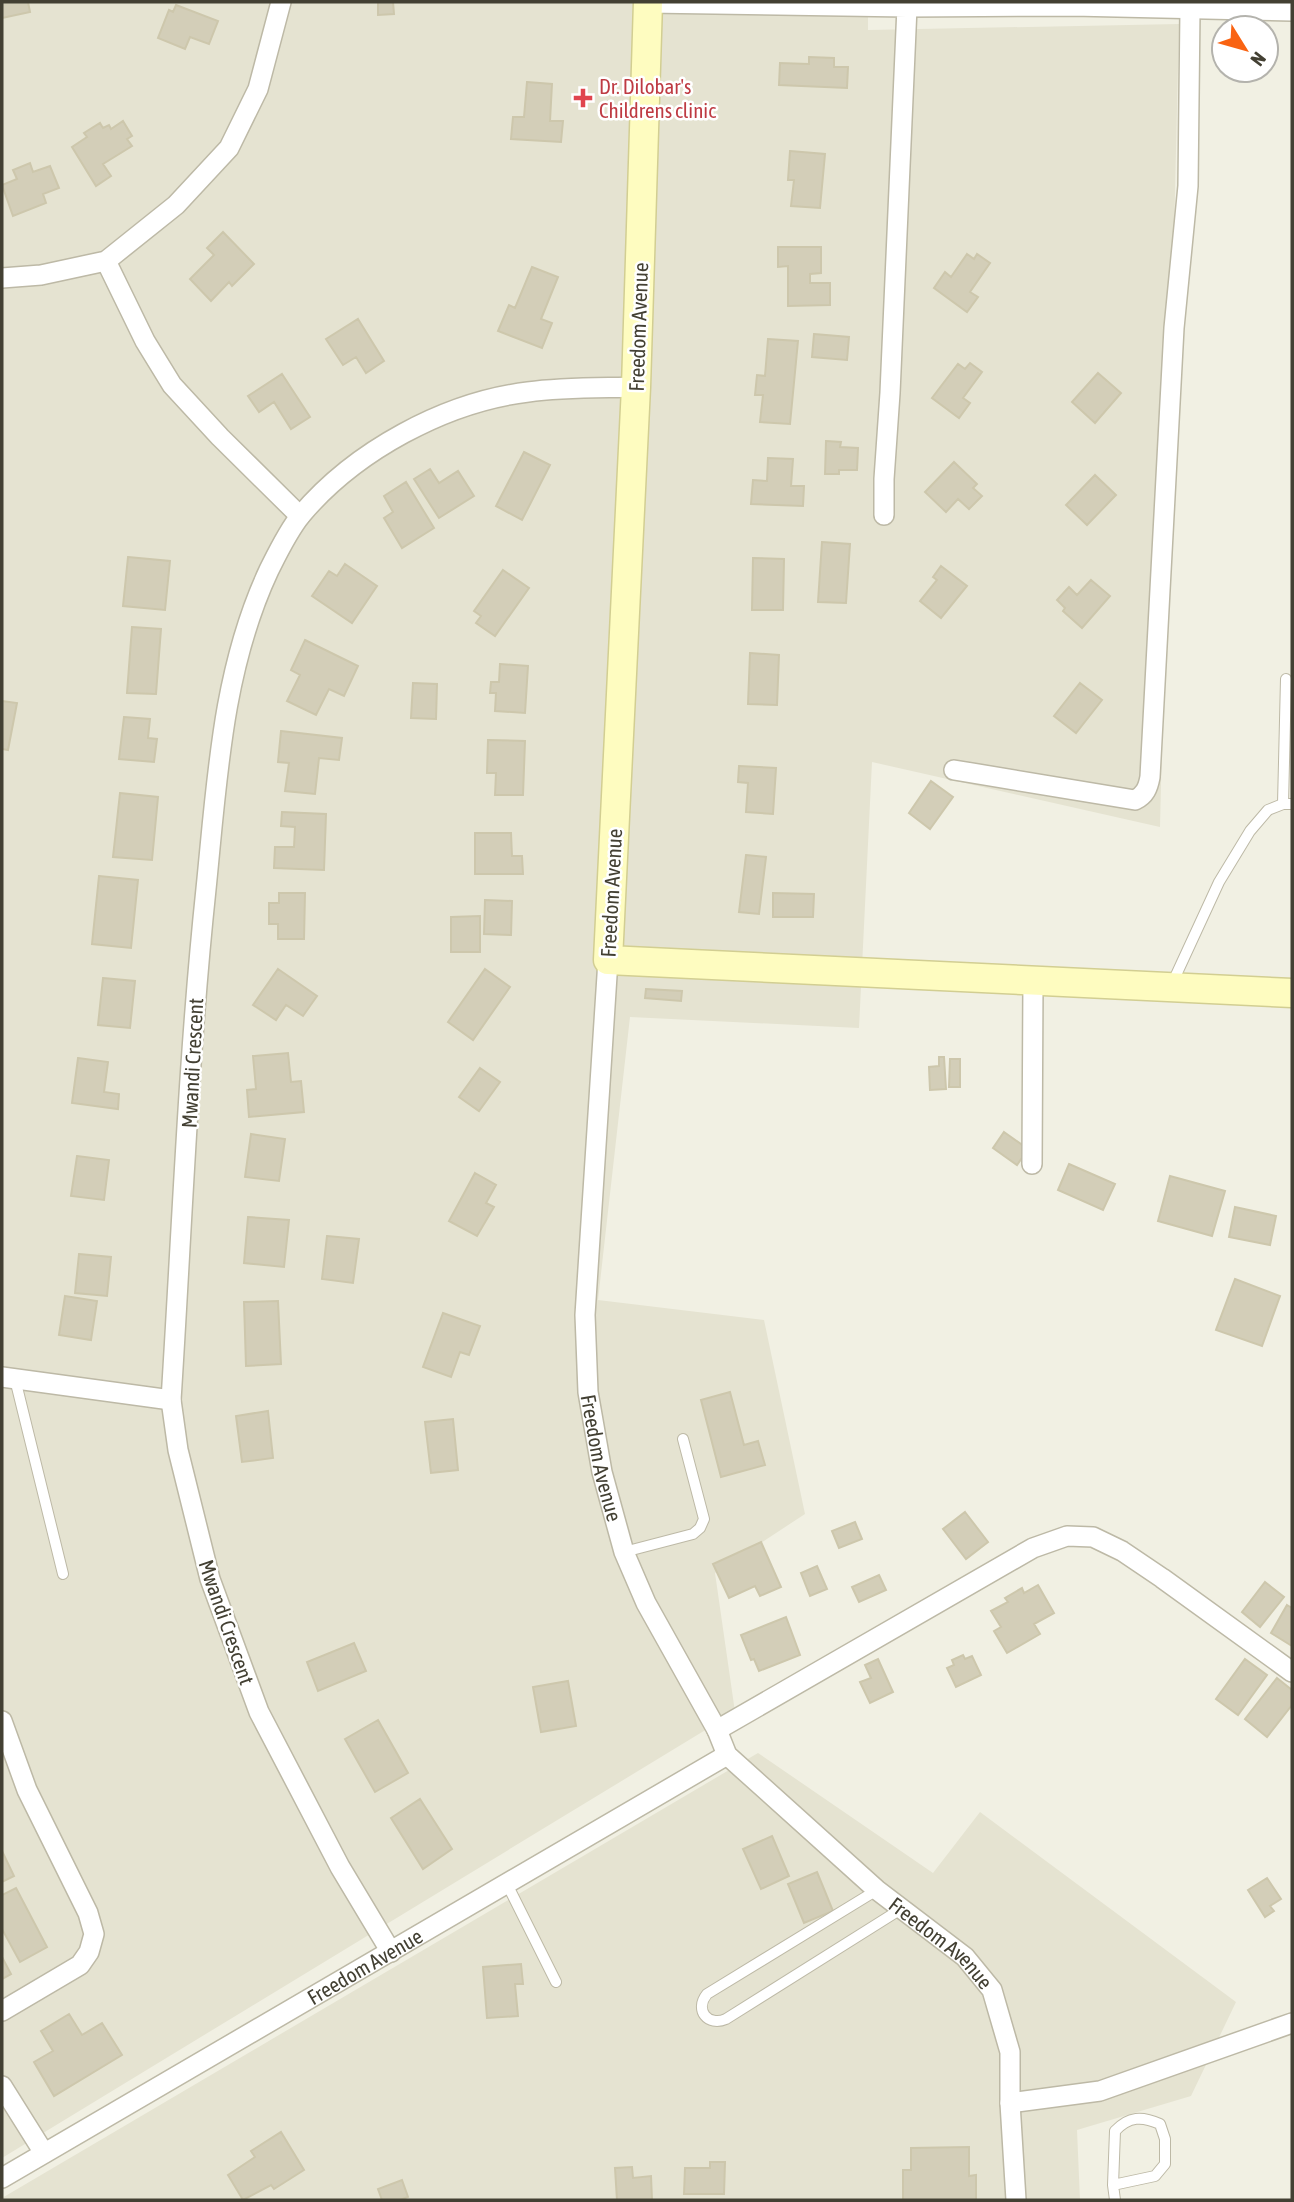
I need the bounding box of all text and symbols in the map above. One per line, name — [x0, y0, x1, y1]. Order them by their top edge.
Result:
north arrow — [1210, 14, 1280, 84]
text: N — [1246, 48, 1271, 70]
place label: Dr. Dilobar's Childrens clinic — [599, 74, 716, 122]
marker: Dr. Dilobar's Childrens clinic — [573, 88, 593, 108]
street label: Freedom Avenue — [624, 262, 652, 392]
street label: Freedom Avenue — [596, 828, 626, 958]
street label: Mwandi Crescent — [177, 997, 207, 1129]
street label: Freedom Avenue — [577, 1393, 627, 1524]
street label: Mwandi Crescent — [194, 1557, 260, 1687]
street label: Freedom Avenue — [885, 1892, 998, 1993]
street label: Freedom Avenue — [303, 1923, 427, 2009]

